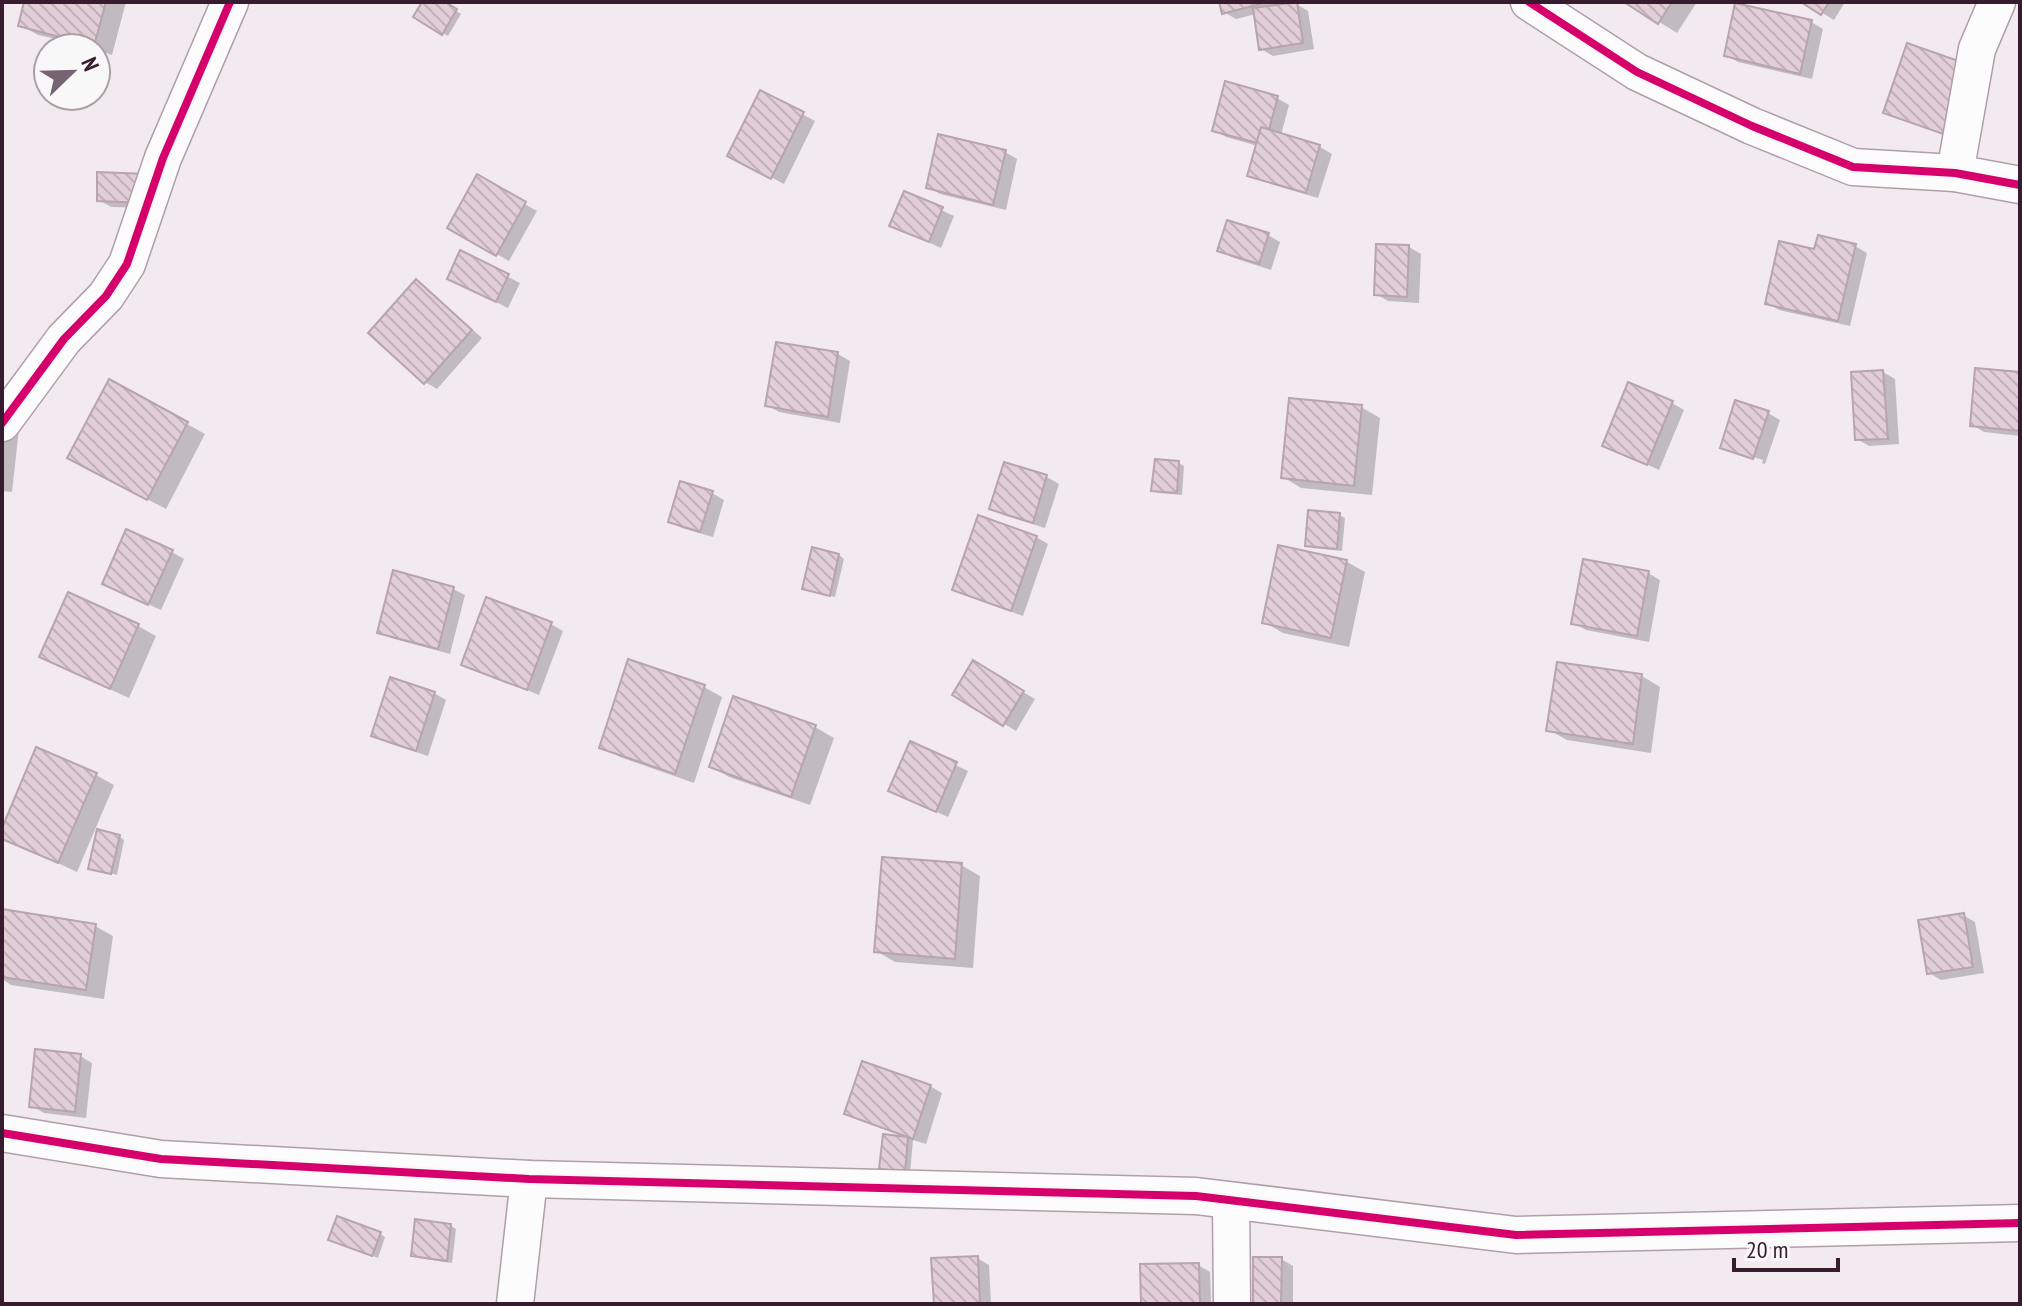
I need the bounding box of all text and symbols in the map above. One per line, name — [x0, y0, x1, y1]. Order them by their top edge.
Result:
north arrow — [32, 32, 112, 112]
text: N — [75, 53, 106, 75]
scale bar — [1734, 1222, 1838, 1272]
text: 20 m — [1746, 1234, 1788, 1265]

